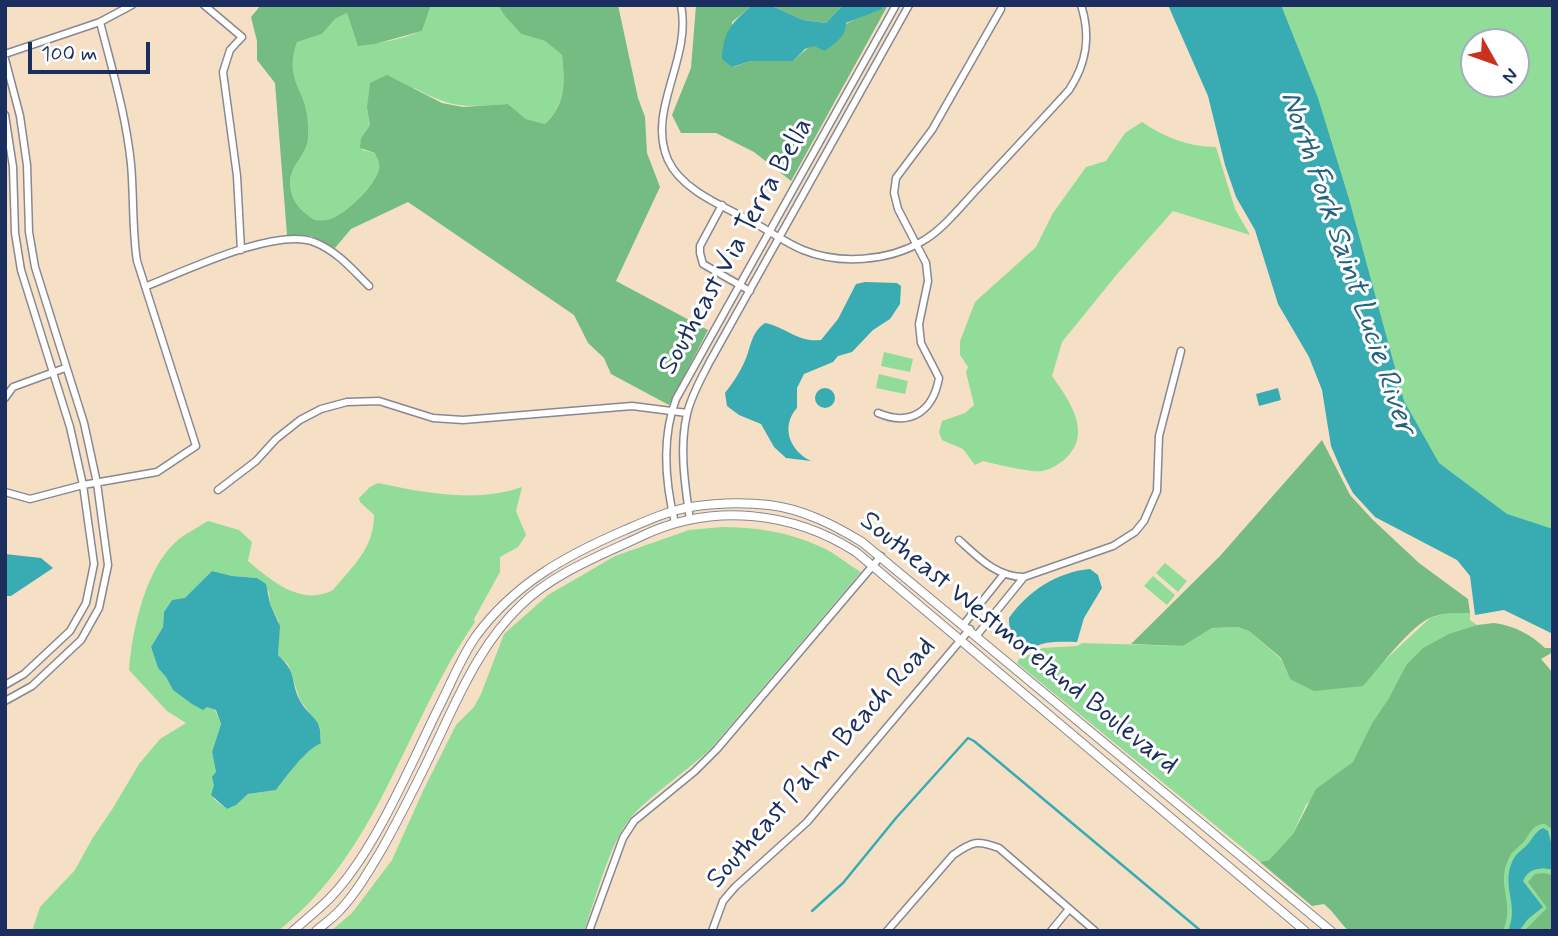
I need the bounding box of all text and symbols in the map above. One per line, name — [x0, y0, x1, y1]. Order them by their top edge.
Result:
scale bar — [32, 28, 154, 72]
north arrow — [1460, 28, 1530, 98]
text: 100 m — [41, 40, 97, 68]
text: N — [1496, 63, 1524, 88]
water label: North Fork Saint Lucie River — [1270, 87, 1422, 439]
street label: Southeast Via Terra Bella — [652, 113, 822, 381]
street label: Southeast Westmoreland Boulevard — [852, 505, 1184, 783]
street label: Southeast Palm Beach Road — [700, 631, 944, 897]

